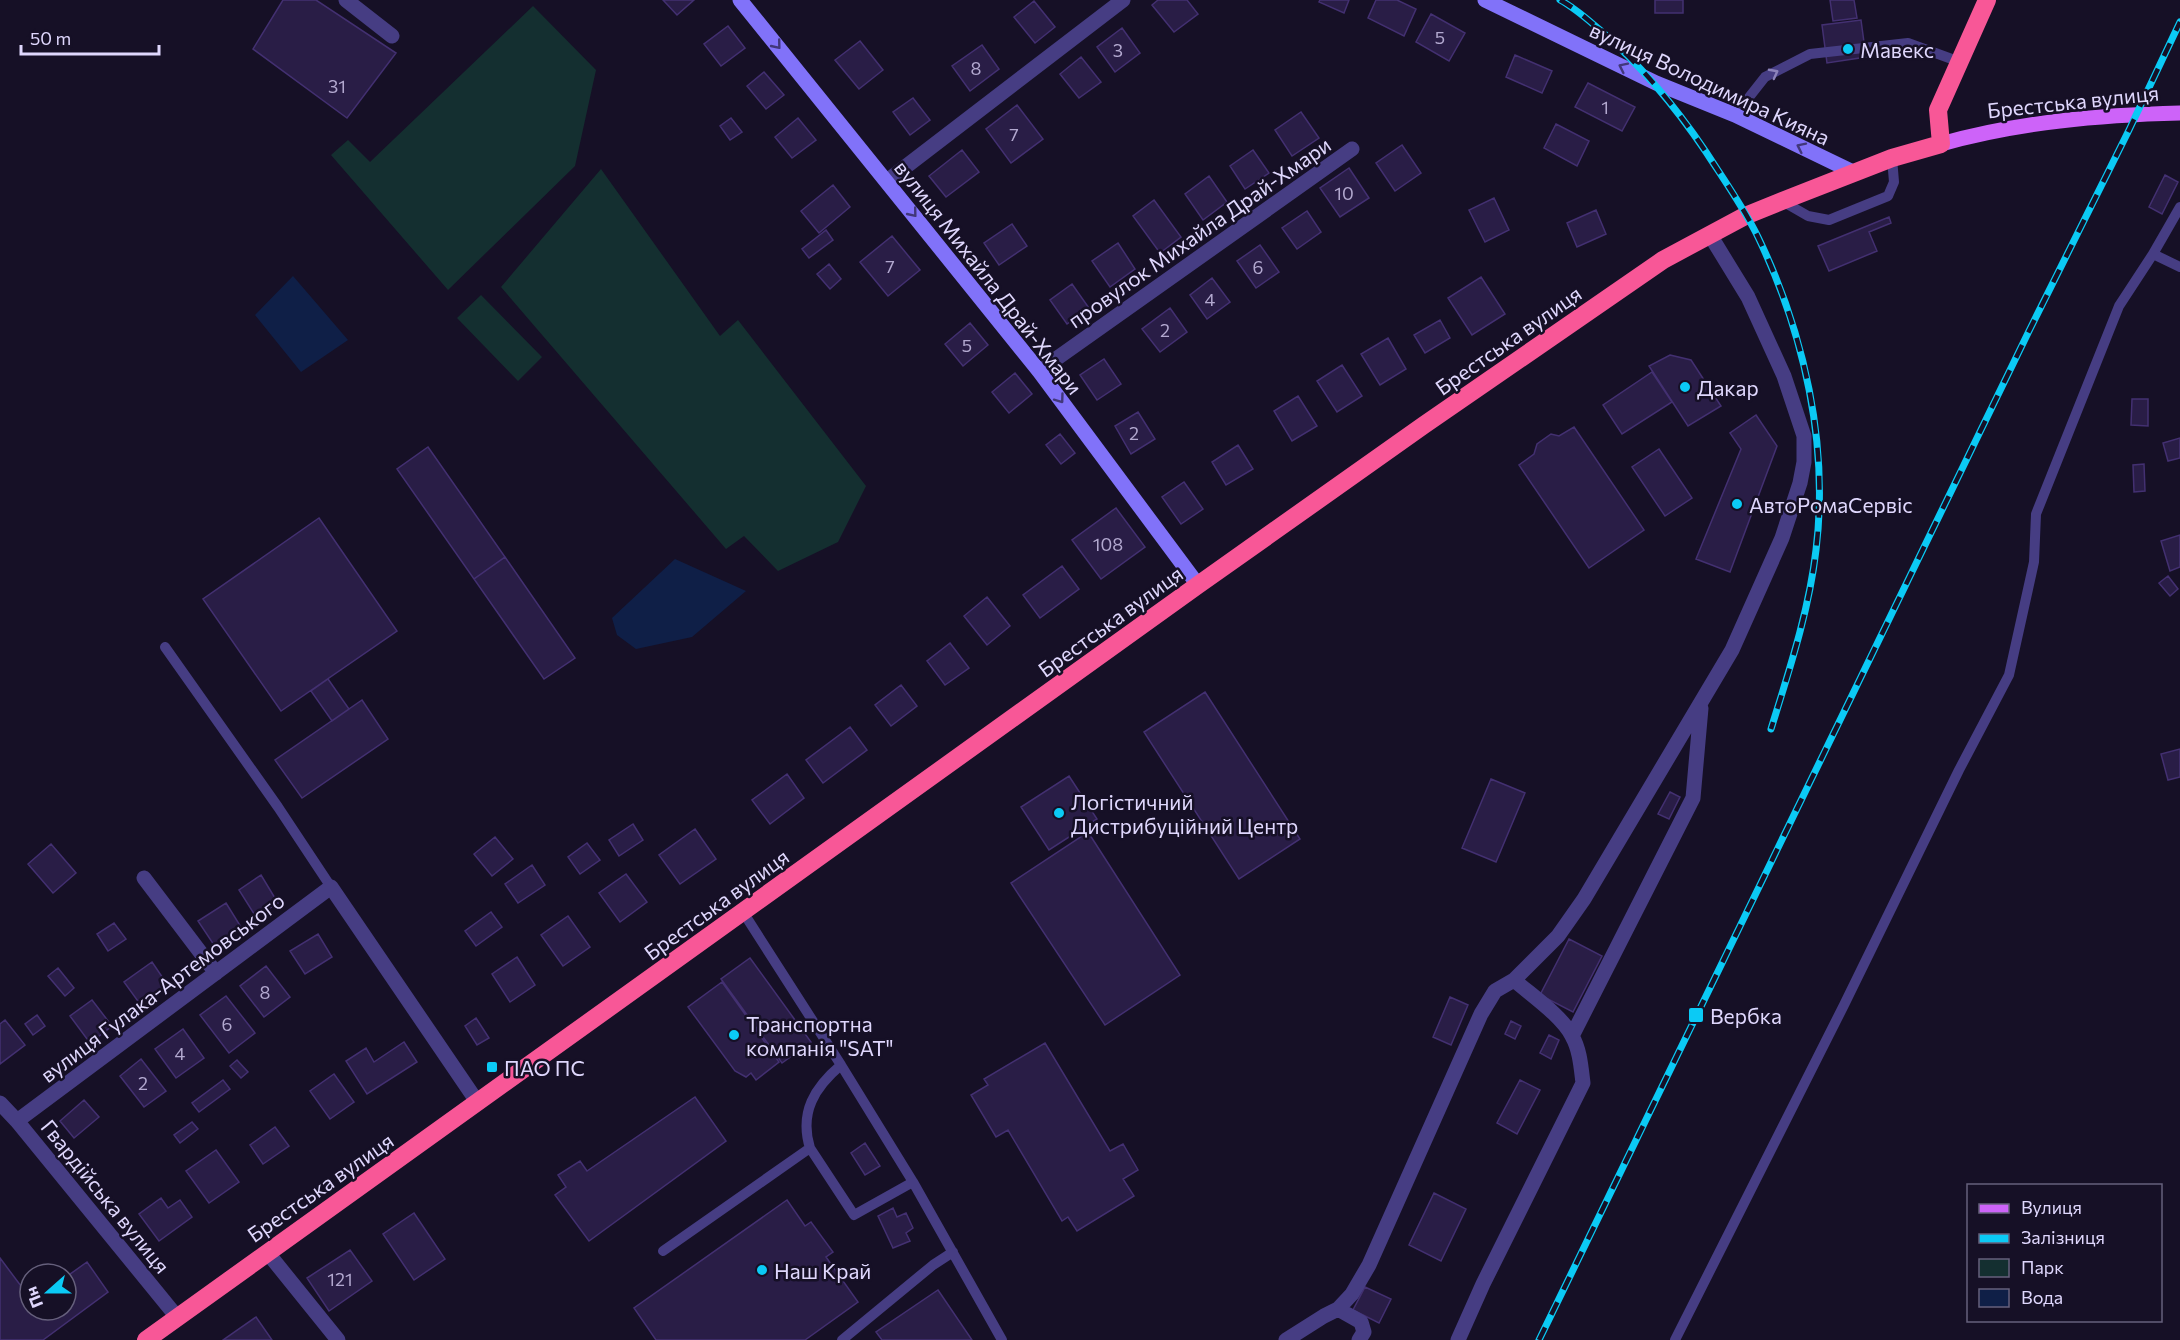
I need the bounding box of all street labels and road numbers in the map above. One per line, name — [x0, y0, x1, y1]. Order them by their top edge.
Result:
street label: вулиця Володимира Кияна — [1586, 16, 1834, 150]
street label: Брестська вулиця — [1986, 80, 2160, 122]
street label: провулок Михайла Драй-Хмари — [1063, 131, 1335, 333]
street label: вулиця Михайла Драй-Хмари — [890, 155, 1088, 399]
street label: Брестська вулиця — [1430, 280, 1586, 400]
street label: Брестська вулиця — [1033, 560, 1187, 682]
street label: Брестська вулиця — [639, 843, 793, 965]
street label: вулиця Гулака-Артемовського — [35, 887, 289, 1087]
street label: Гвардійська вулиця — [36, 1114, 176, 1278]
street label: Брестська вулиця — [242, 1127, 398, 1247]

